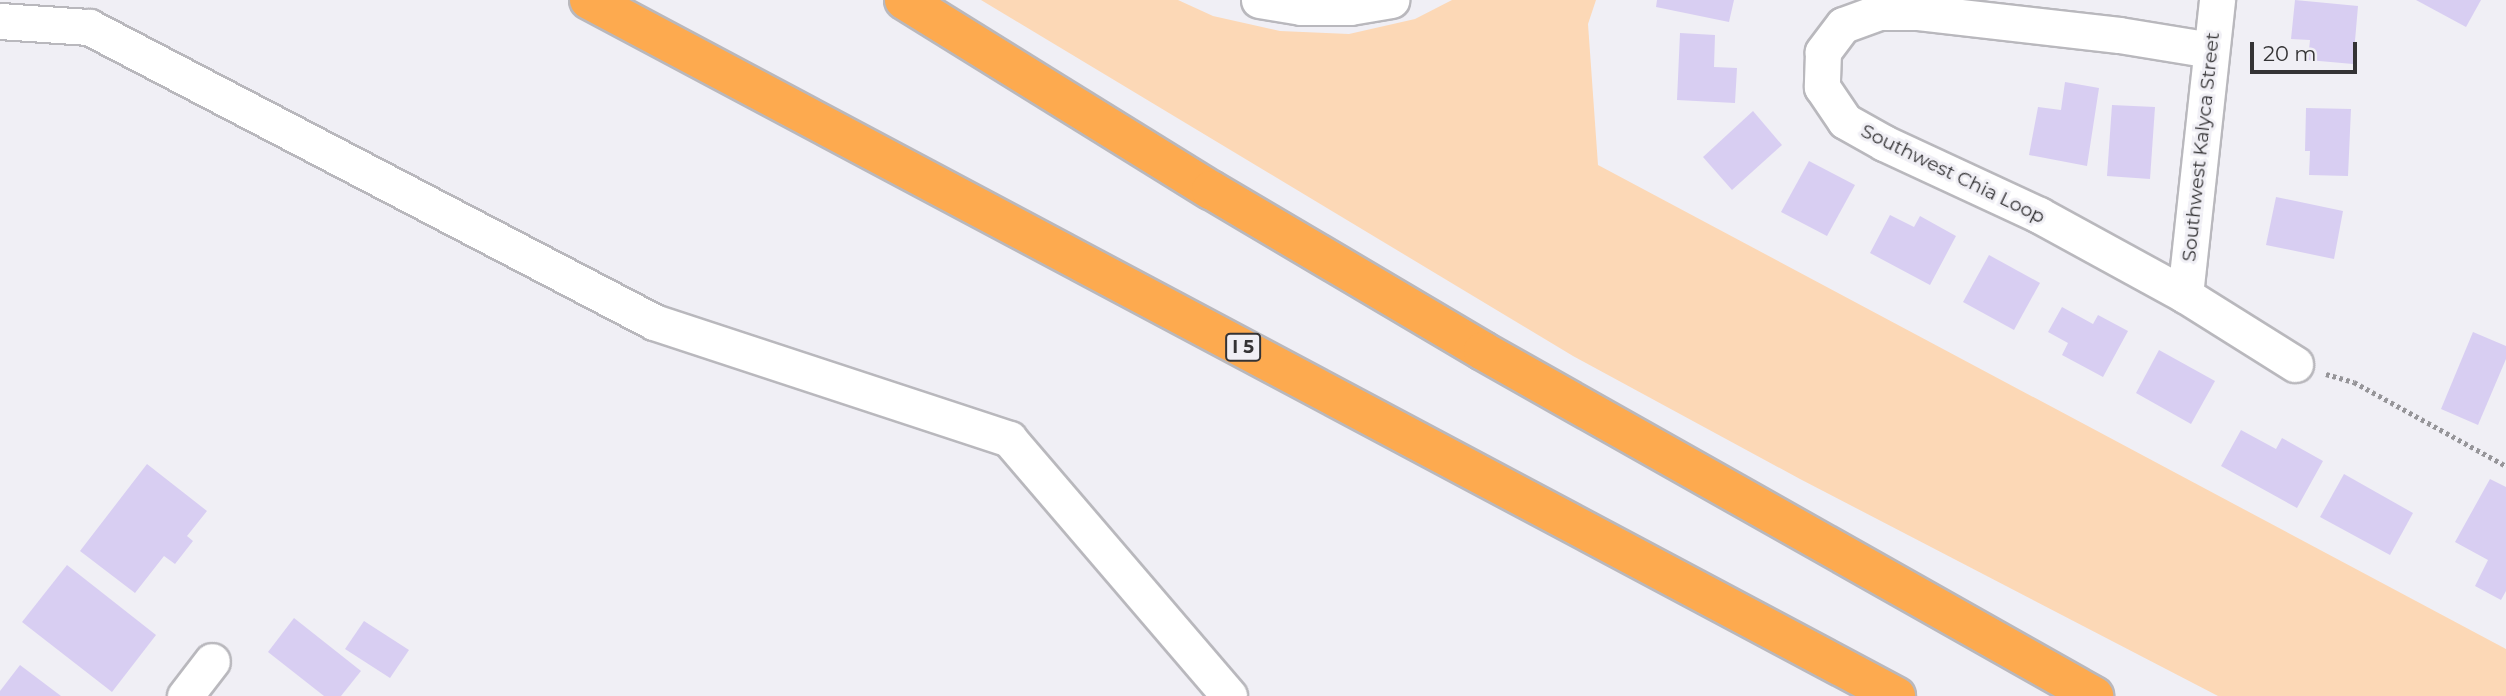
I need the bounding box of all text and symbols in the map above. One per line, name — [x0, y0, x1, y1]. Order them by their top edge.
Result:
scale bar — [2254, 28, 2361, 72]
street label: Southwest Kalyca Street — [2178, 31, 2224, 263]
text: 20 m — [2263, 41, 2317, 66]
street label: Southwest Chia Loop — [1857, 119, 2049, 229]
road number: I 5 — [1224, 332, 1262, 362]

